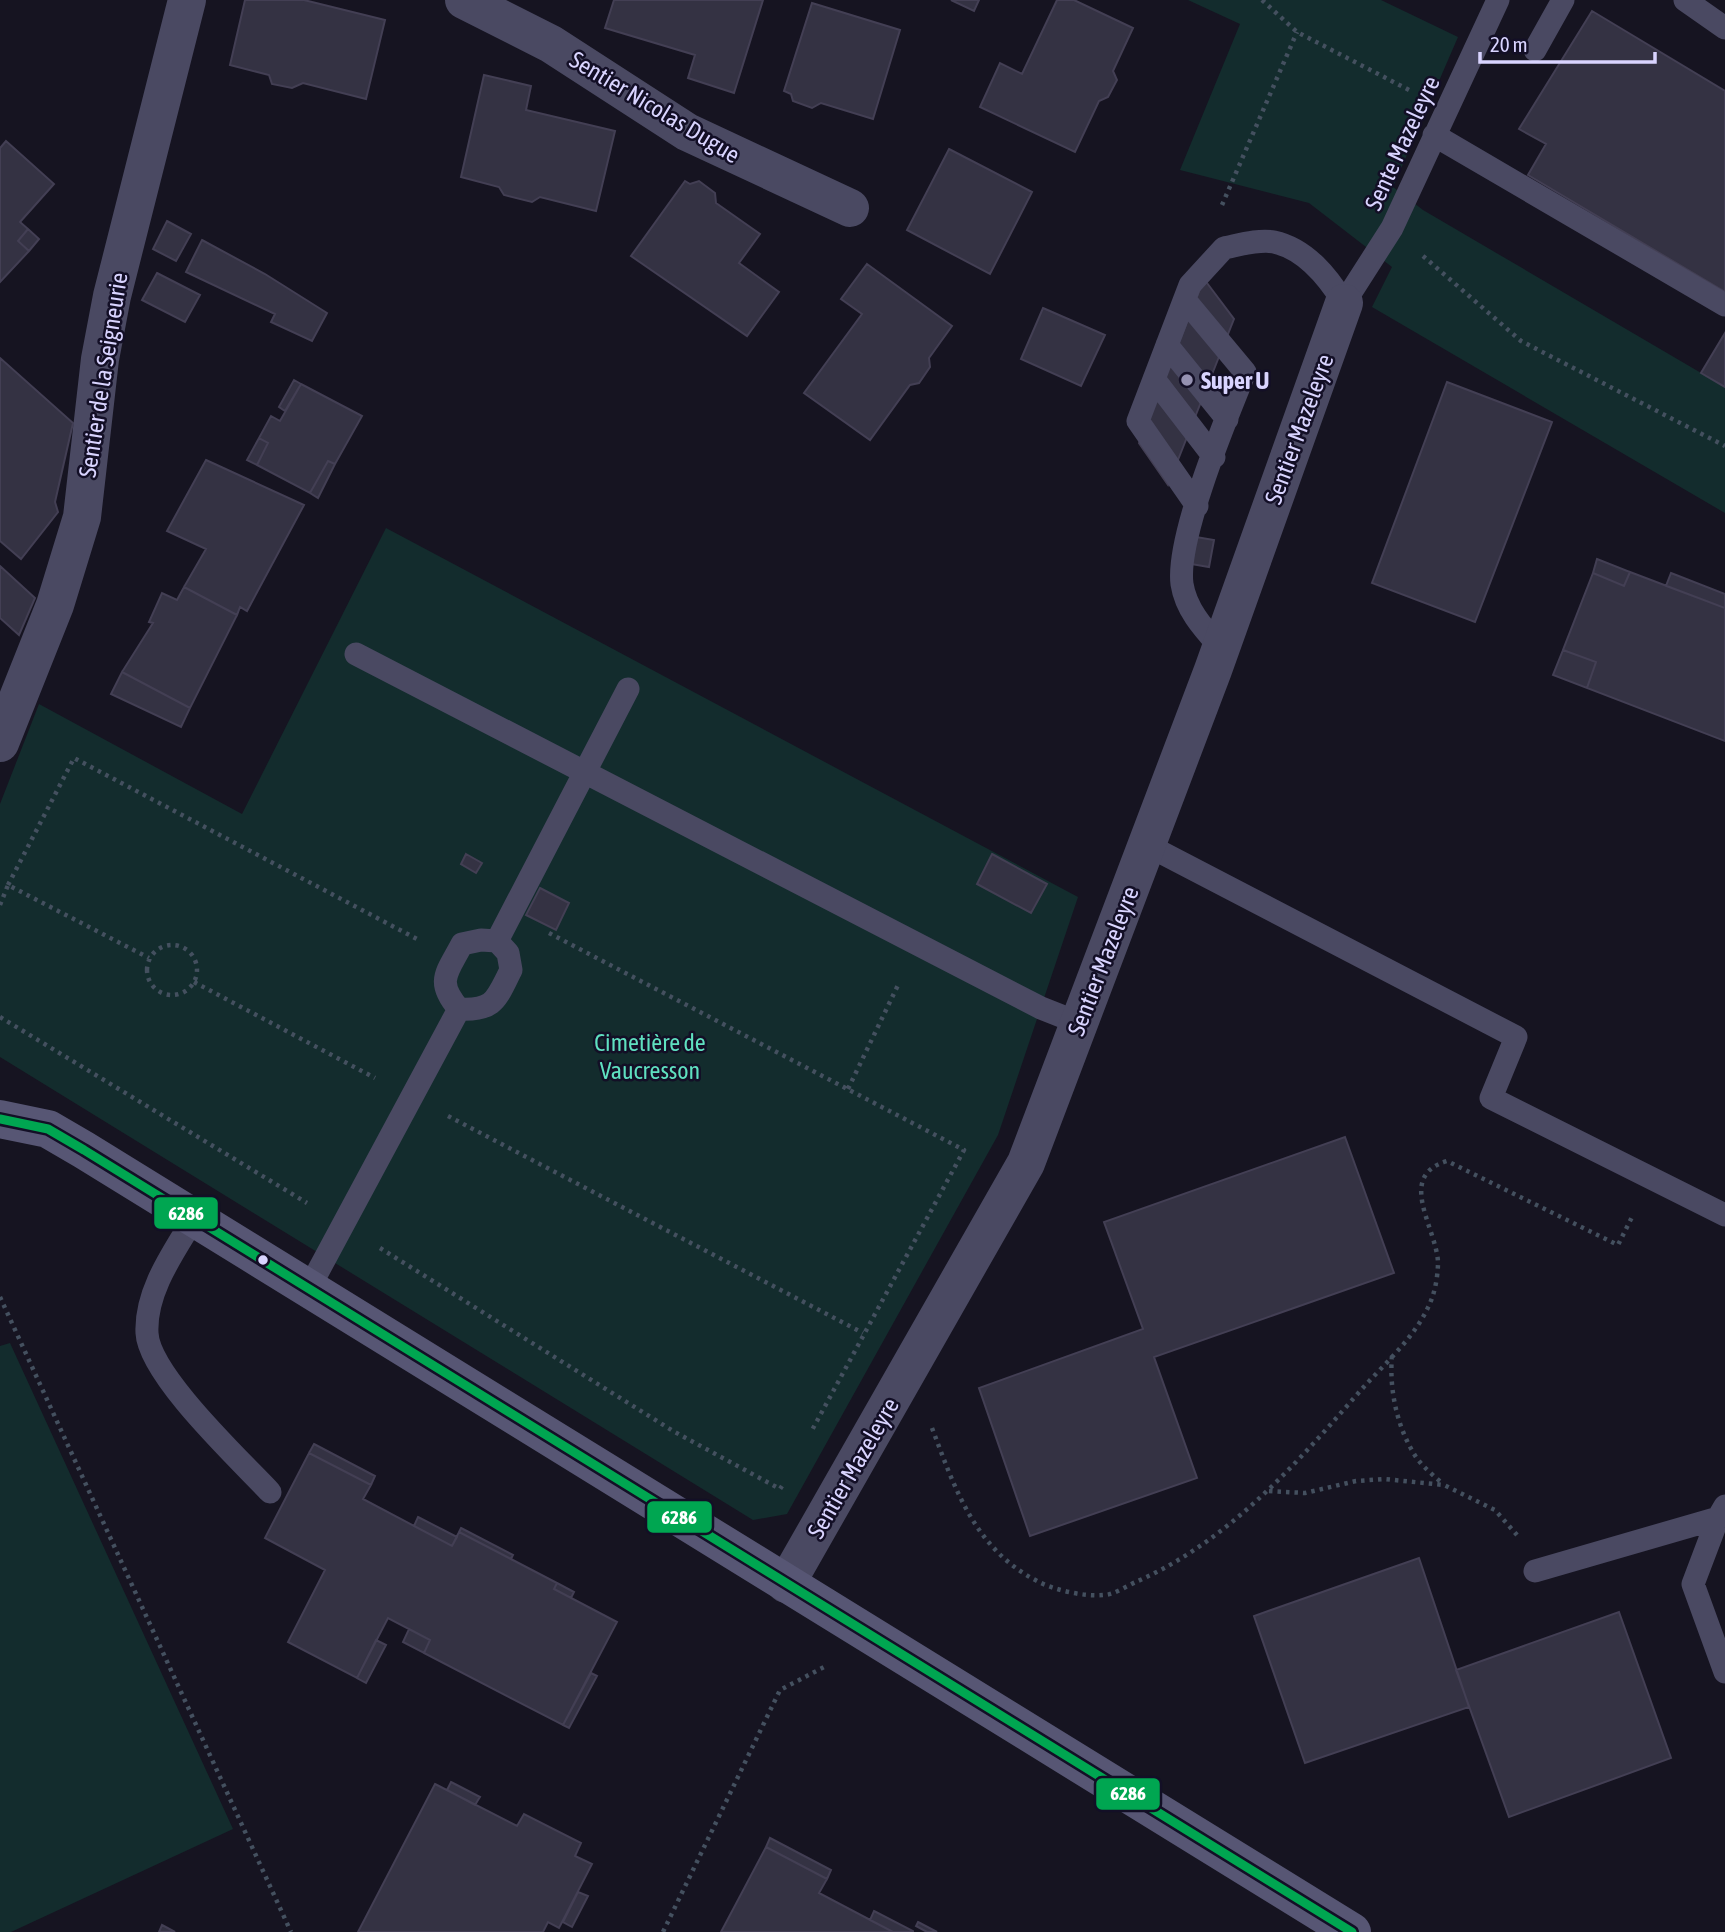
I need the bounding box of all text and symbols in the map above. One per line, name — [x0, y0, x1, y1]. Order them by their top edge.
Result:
scale bar — [1480, 21, 1655, 65]
text: 20 m — [1490, 32, 1528, 56]
street label: Sentier Nicolas Dugue — [565, 46, 745, 168]
street label: Sente Mazeleyre — [1359, 72, 1445, 214]
street label: Sentier de la Seigneurie — [73, 271, 133, 479]
street label: Sentier Mazeleyre — [1259, 350, 1339, 508]
place label: Super U — [1201, 367, 1269, 394]
marker: Super U — [1179, 372, 1195, 388]
street label: Sentier Mazeleyre — [1062, 883, 1144, 1039]
park label: Cimetière de Vaucresson — [594, 1029, 706, 1084]
line badge: 6286 — [153, 1196, 219, 1230]
text: 6286 — [168, 1202, 204, 1224]
unlabelled marker — [256, 1253, 270, 1267]
street label: Sentier Mazeleyre — [802, 1393, 904, 1543]
line badge: 6286 — [646, 1500, 713, 1534]
text: 6286 — [661, 1506, 697, 1528]
line badge: 6286 — [1095, 1777, 1161, 1811]
text: 6286 — [1110, 1782, 1146, 1804]

